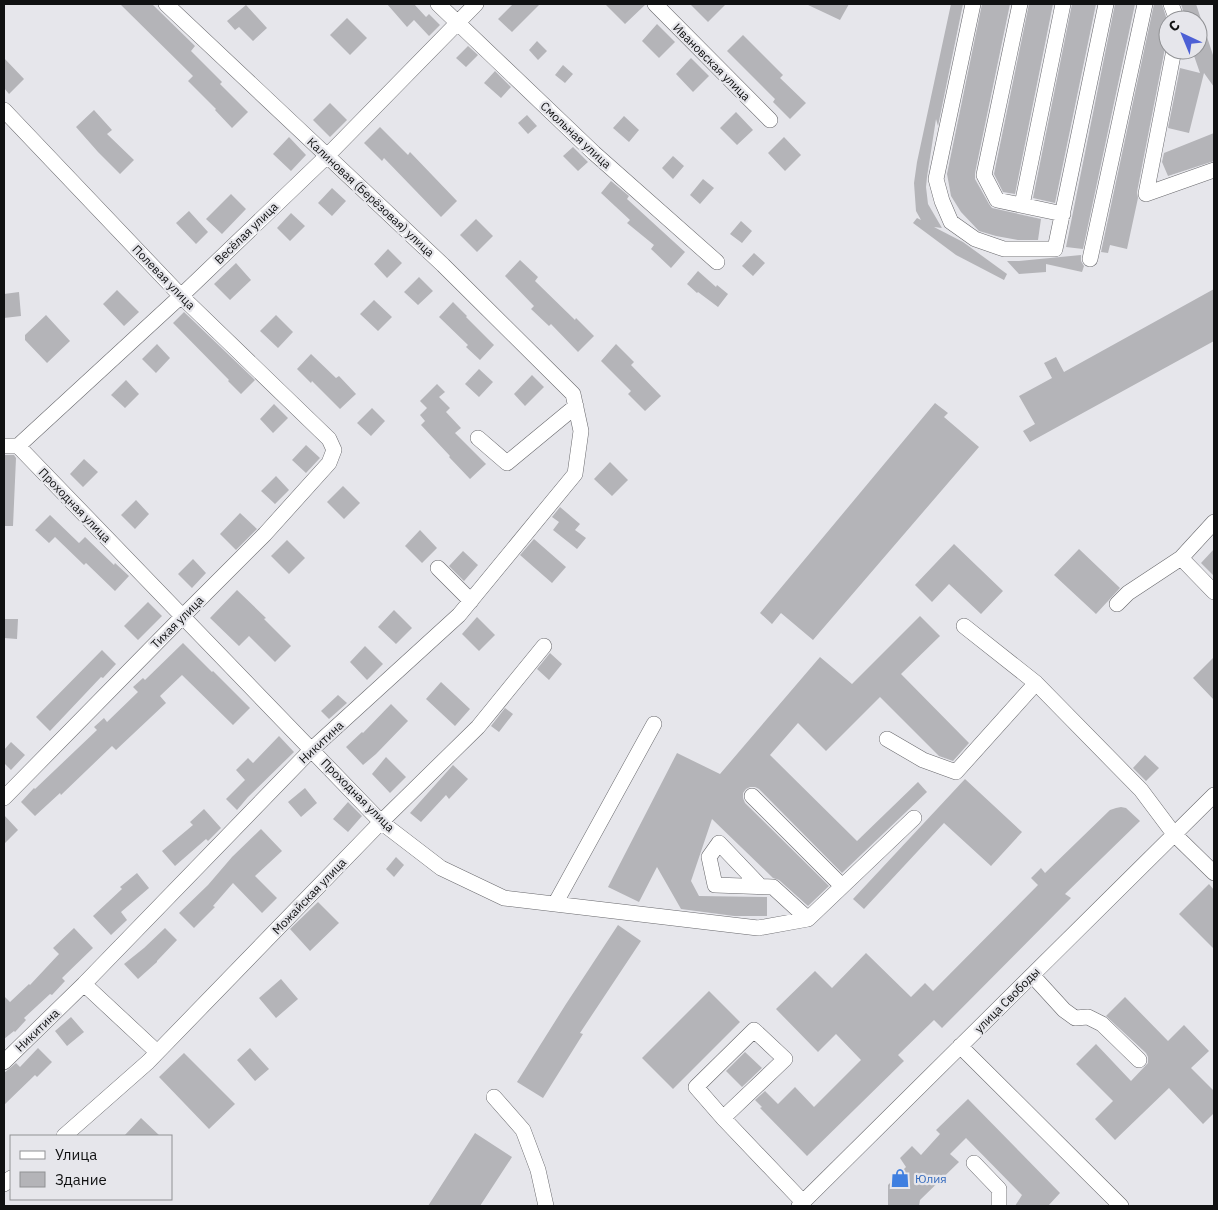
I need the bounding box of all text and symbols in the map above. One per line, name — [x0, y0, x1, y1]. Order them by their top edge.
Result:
north arrow — [1158, 10, 1208, 60]
text: С — [1164, 16, 1184, 35]
street label: Ивановская улица — [670, 20, 754, 104]
street label: Смольная улица — [537, 98, 615, 172]
street label: Калиновая (Берёзовая) улица — [304, 134, 438, 260]
street label: Весёлая улица — [211, 198, 281, 267]
street label: Полевая улица — [129, 242, 199, 313]
street label: Проходная улица — [36, 465, 115, 546]
street label: Тихая улица — [148, 592, 207, 651]
street label: Никитина — [296, 717, 347, 766]
street label: Проходная улица — [318, 755, 398, 835]
street label: Можайская улица — [269, 854, 350, 937]
street label: улица Свободы — [971, 964, 1043, 1036]
street label: Никитина — [12, 1005, 63, 1055]
legend — [10, 1135, 172, 1200]
text: Улица — [55, 1145, 97, 1164]
shop icon: Юлия — [889, 1167, 911, 1189]
text: Здание — [55, 1170, 107, 1189]
place label: Юлия — [915, 1171, 947, 1186]

